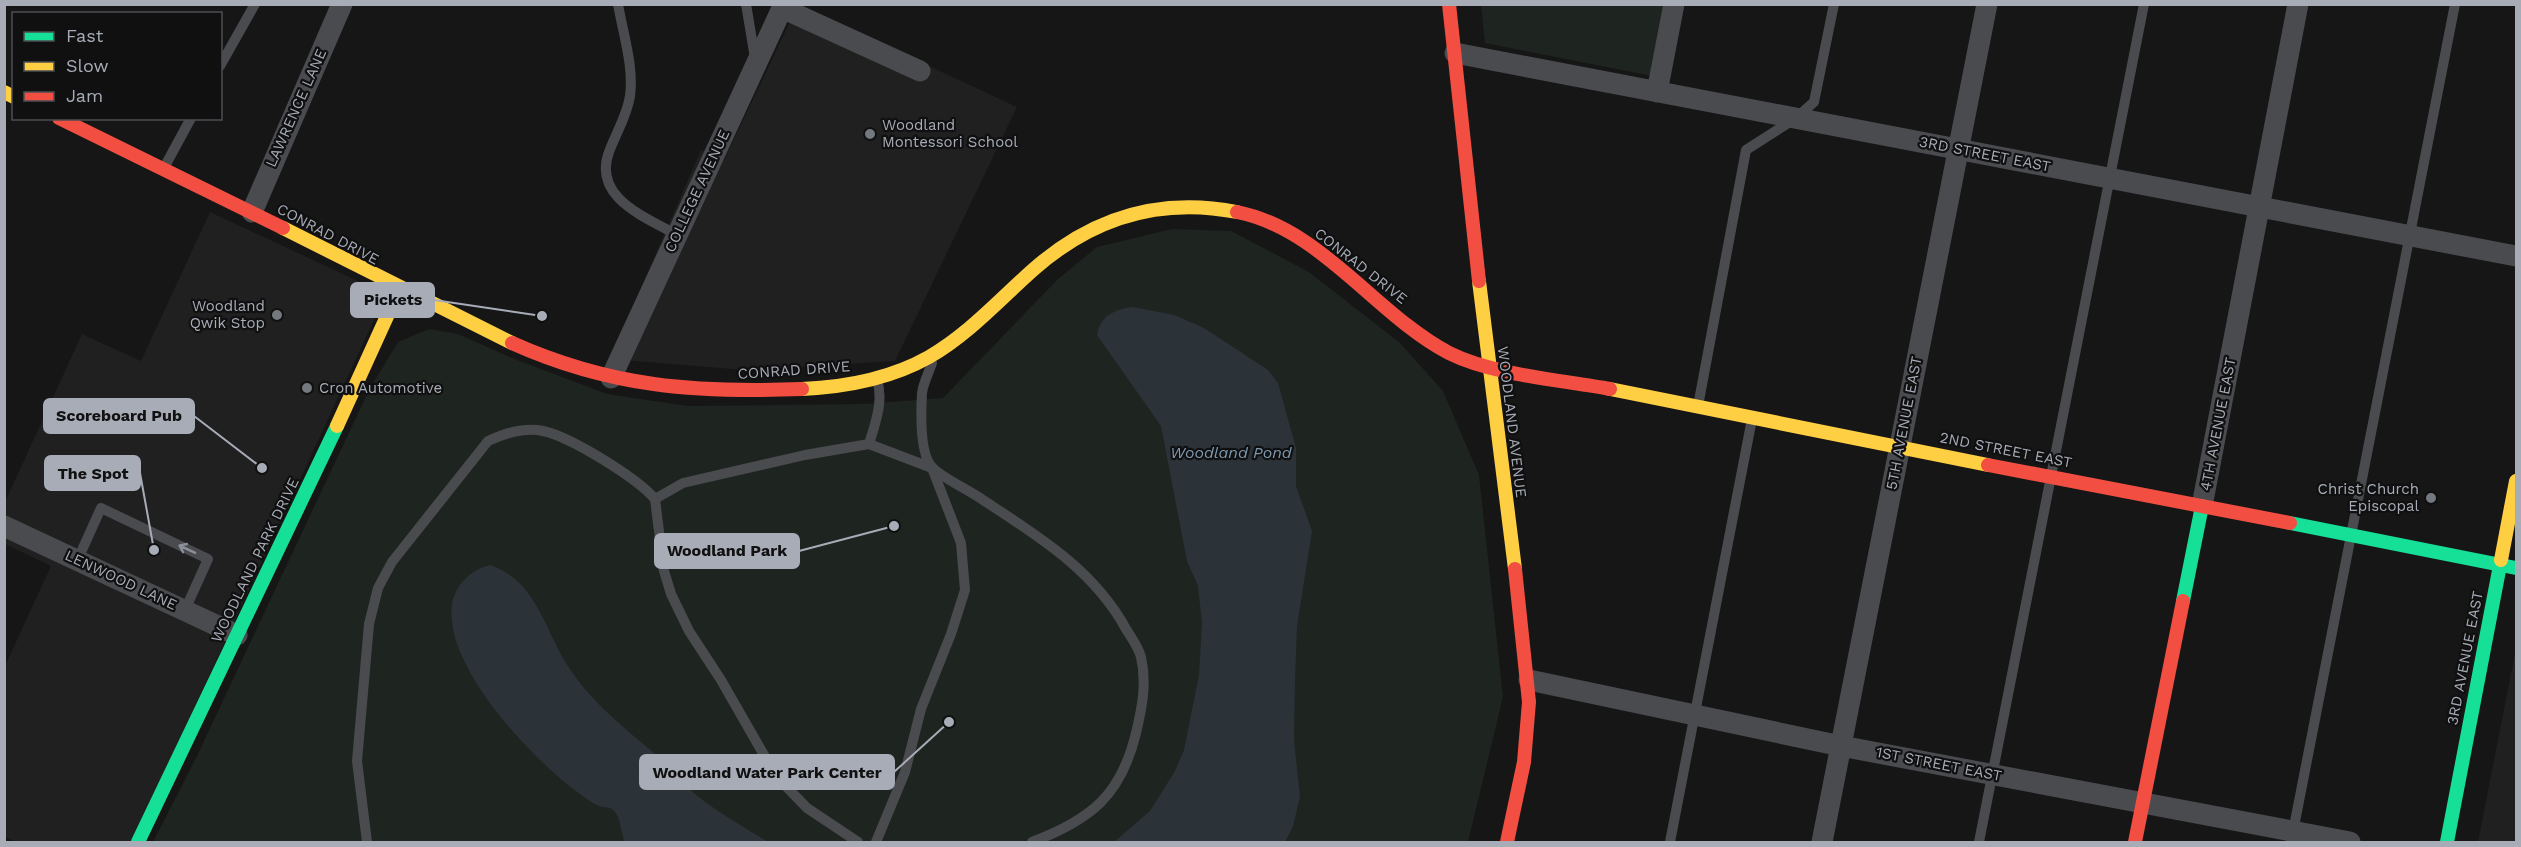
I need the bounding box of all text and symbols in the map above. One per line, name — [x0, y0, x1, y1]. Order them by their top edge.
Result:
legend — [12, 12, 222, 120]
text: Fast — [66, 25, 104, 46]
street label: LAWRENCE LANE — [262, 46, 330, 170]
text: Slow — [66, 55, 109, 76]
text: Jam — [66, 85, 103, 106]
place label: Woodland Montessori School — [882, 116, 1018, 151]
street label: COLLEGE AVENUE — [661, 127, 733, 255]
marker: Woodland Montessori School — [863, 127, 877, 141]
street label: 3RD STREET EAST — [1918, 132, 2052, 176]
street label: CONRAD DRIVE — [274, 200, 382, 268]
street label: CONRAD DRIVE — [1311, 224, 1411, 308]
callout: Pickets — [351, 283, 434, 317]
text: Pickets — [364, 290, 423, 309]
place label: Woodland Qwik Stop — [190, 297, 265, 332]
marker: Woodland Qwik Stop — [270, 308, 284, 322]
street label: WOODLAND AVENUE — [1494, 345, 1530, 499]
street label: 5TH AVENUE EAST — [1882, 355, 1926, 491]
street label: 4TH AVENUE EAST — [2196, 356, 2240, 492]
street label: CONRAD DRIVE — [737, 357, 851, 383]
place label: Cron Automotive — [319, 379, 442, 397]
marker: Cron Automotive — [300, 381, 314, 395]
callout: Scoreboard Pub — [44, 399, 194, 433]
text: Scoreboard Pub — [56, 406, 182, 425]
street label: 2ND STREET EAST — [1938, 428, 2074, 472]
water label: Woodland Pond — [1170, 443, 1293, 462]
callout: The Spot — [45, 456, 140, 490]
text: The Spot — [58, 464, 128, 483]
street label: WOODLAND PARK DRIVE — [207, 475, 303, 645]
place label: Christ Church Episcopal — [2318, 480, 2419, 515]
marker: Christ Church Episcopal — [2424, 491, 2438, 505]
callout: Woodland Park — [655, 534, 799, 568]
text: Woodland Park — [667, 541, 787, 560]
one-way arrow — [179, 542, 197, 554]
street label: LENWOOD LANE — [62, 546, 180, 614]
street label: 3RD AVENUE EAST — [2443, 589, 2487, 727]
street label: 1ST STREET EAST — [1875, 743, 2003, 785]
callout: Woodland Water Park Center — [640, 755, 894, 789]
text: Woodland Water Park Center — [652, 763, 882, 782]

